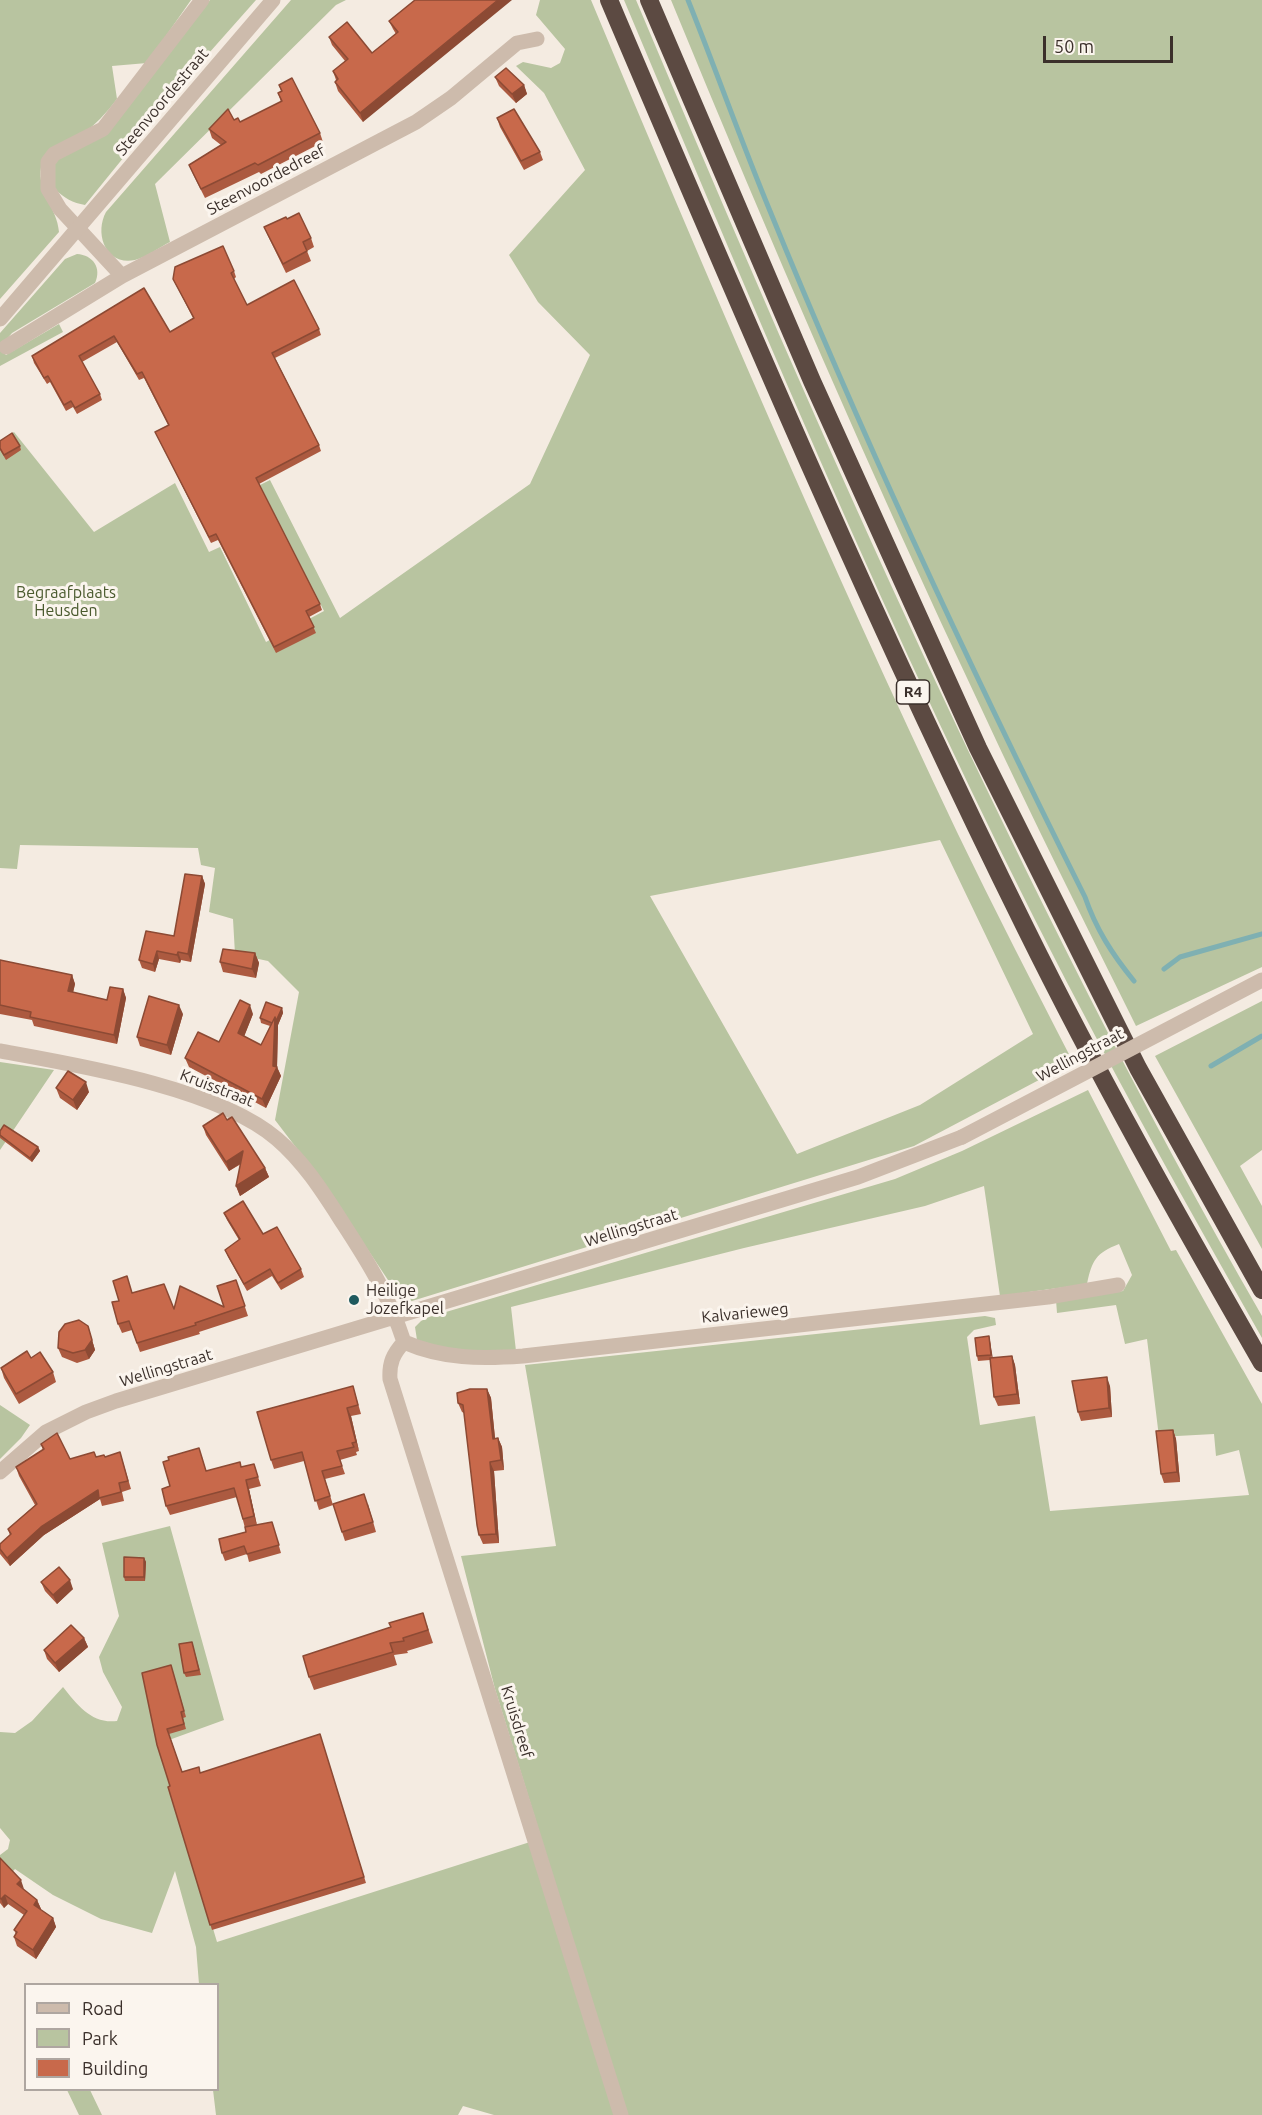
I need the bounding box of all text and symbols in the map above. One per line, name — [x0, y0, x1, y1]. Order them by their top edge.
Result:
scale bar — [1046, 24, 1176, 62]
text: 50 m — [1054, 36, 1094, 56]
street label: Steenvoordestraat — [112, 44, 212, 160]
street label: Steenvoordedreef — [204, 141, 328, 219]
park label: Begraafplaats Heusden — [16, 583, 116, 621]
road number: R4 — [896, 680, 930, 704]
street label: Wellingstraat — [1033, 1024, 1127, 1086]
street label: Kruisstraat — [177, 1065, 257, 1111]
street label: Wellingstraat — [582, 1205, 680, 1251]
place label: Heilige Jozefkapel — [366, 1281, 444, 1319]
marker: Heilige Jozefkapel — [347, 1293, 361, 1307]
street label: Kalvarieweg — [701, 1299, 789, 1327]
street label: Wellingstraat — [117, 1345, 215, 1391]
street label: Kruisdreef — [497, 1683, 537, 1761]
legend — [24, 1983, 219, 2091]
text: Road — [82, 1998, 124, 2018]
text: Park — [82, 2028, 118, 2048]
text: Building — [82, 2058, 148, 2078]

